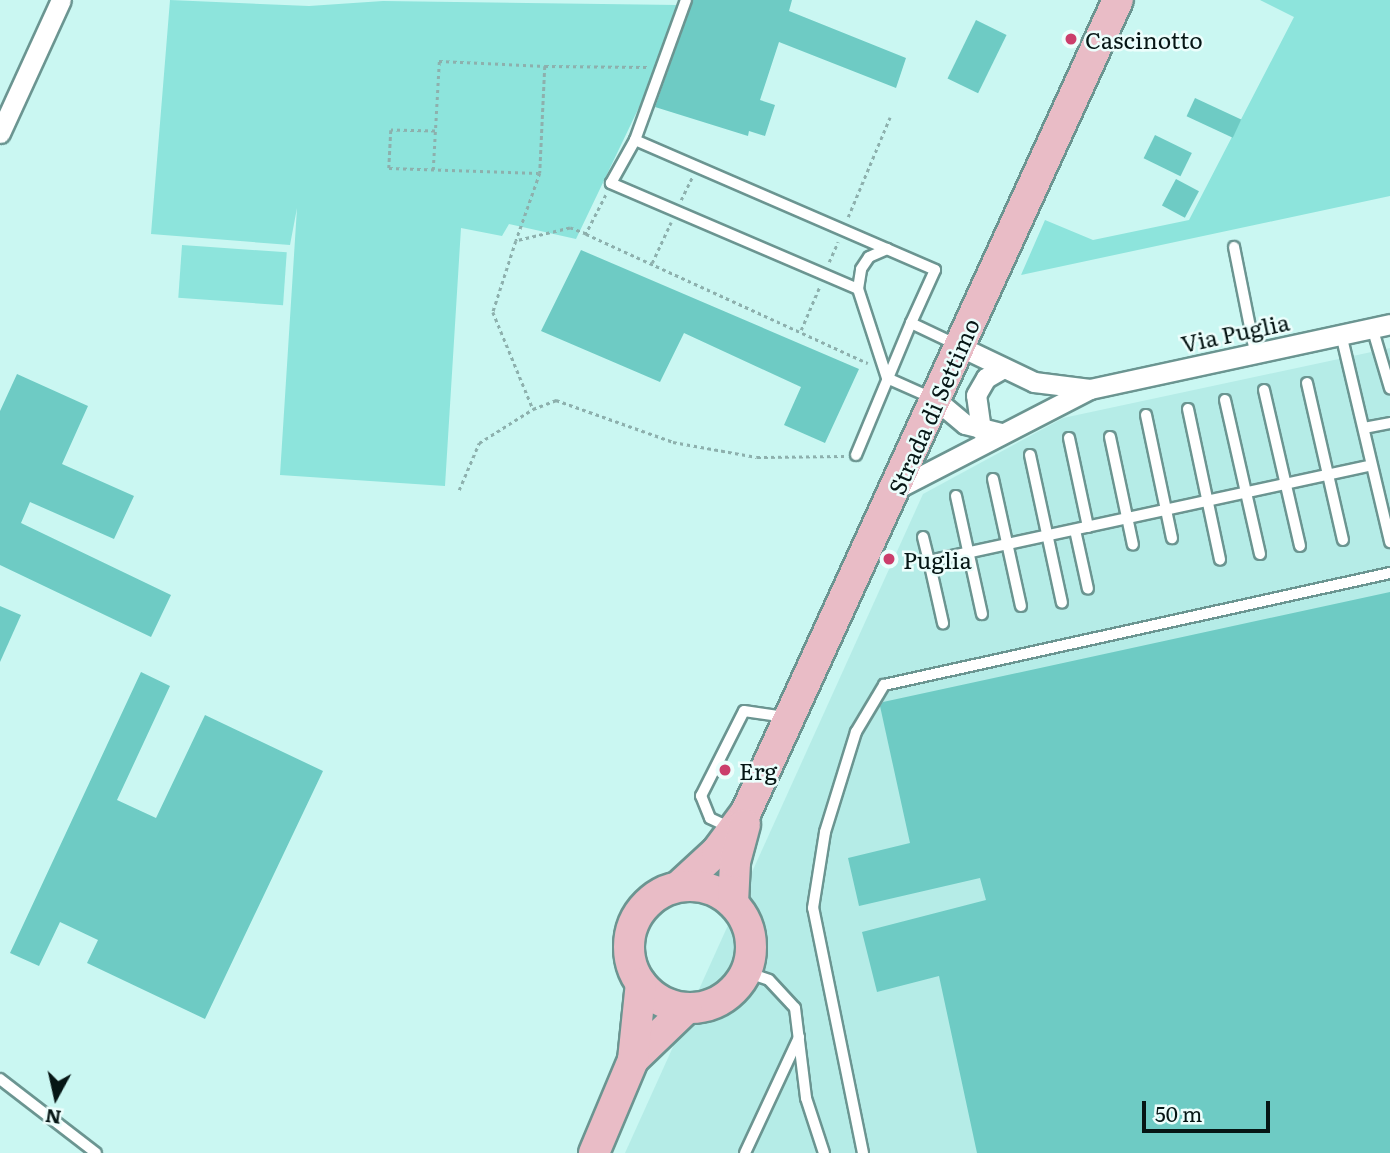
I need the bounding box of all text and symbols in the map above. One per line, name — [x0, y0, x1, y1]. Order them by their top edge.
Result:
place label: Cascinotto — [1085, 25, 1203, 53]
marker: Cascinotto — [1063, 31, 1079, 47]
street label: Via Puglia — [1178, 307, 1292, 357]
street label: Strada di Settimo — [882, 314, 984, 498]
place label: Puglia — [903, 545, 972, 573]
marker: Puglia — [881, 551, 897, 567]
place label: Erg — [739, 756, 777, 784]
marker: Erg — [717, 762, 733, 778]
north arrow — [21, 1062, 91, 1132]
scale bar — [1145, 1086, 1273, 1130]
text: 50 m — [1155, 1097, 1202, 1128]
text: N — [43, 1103, 63, 1133]

